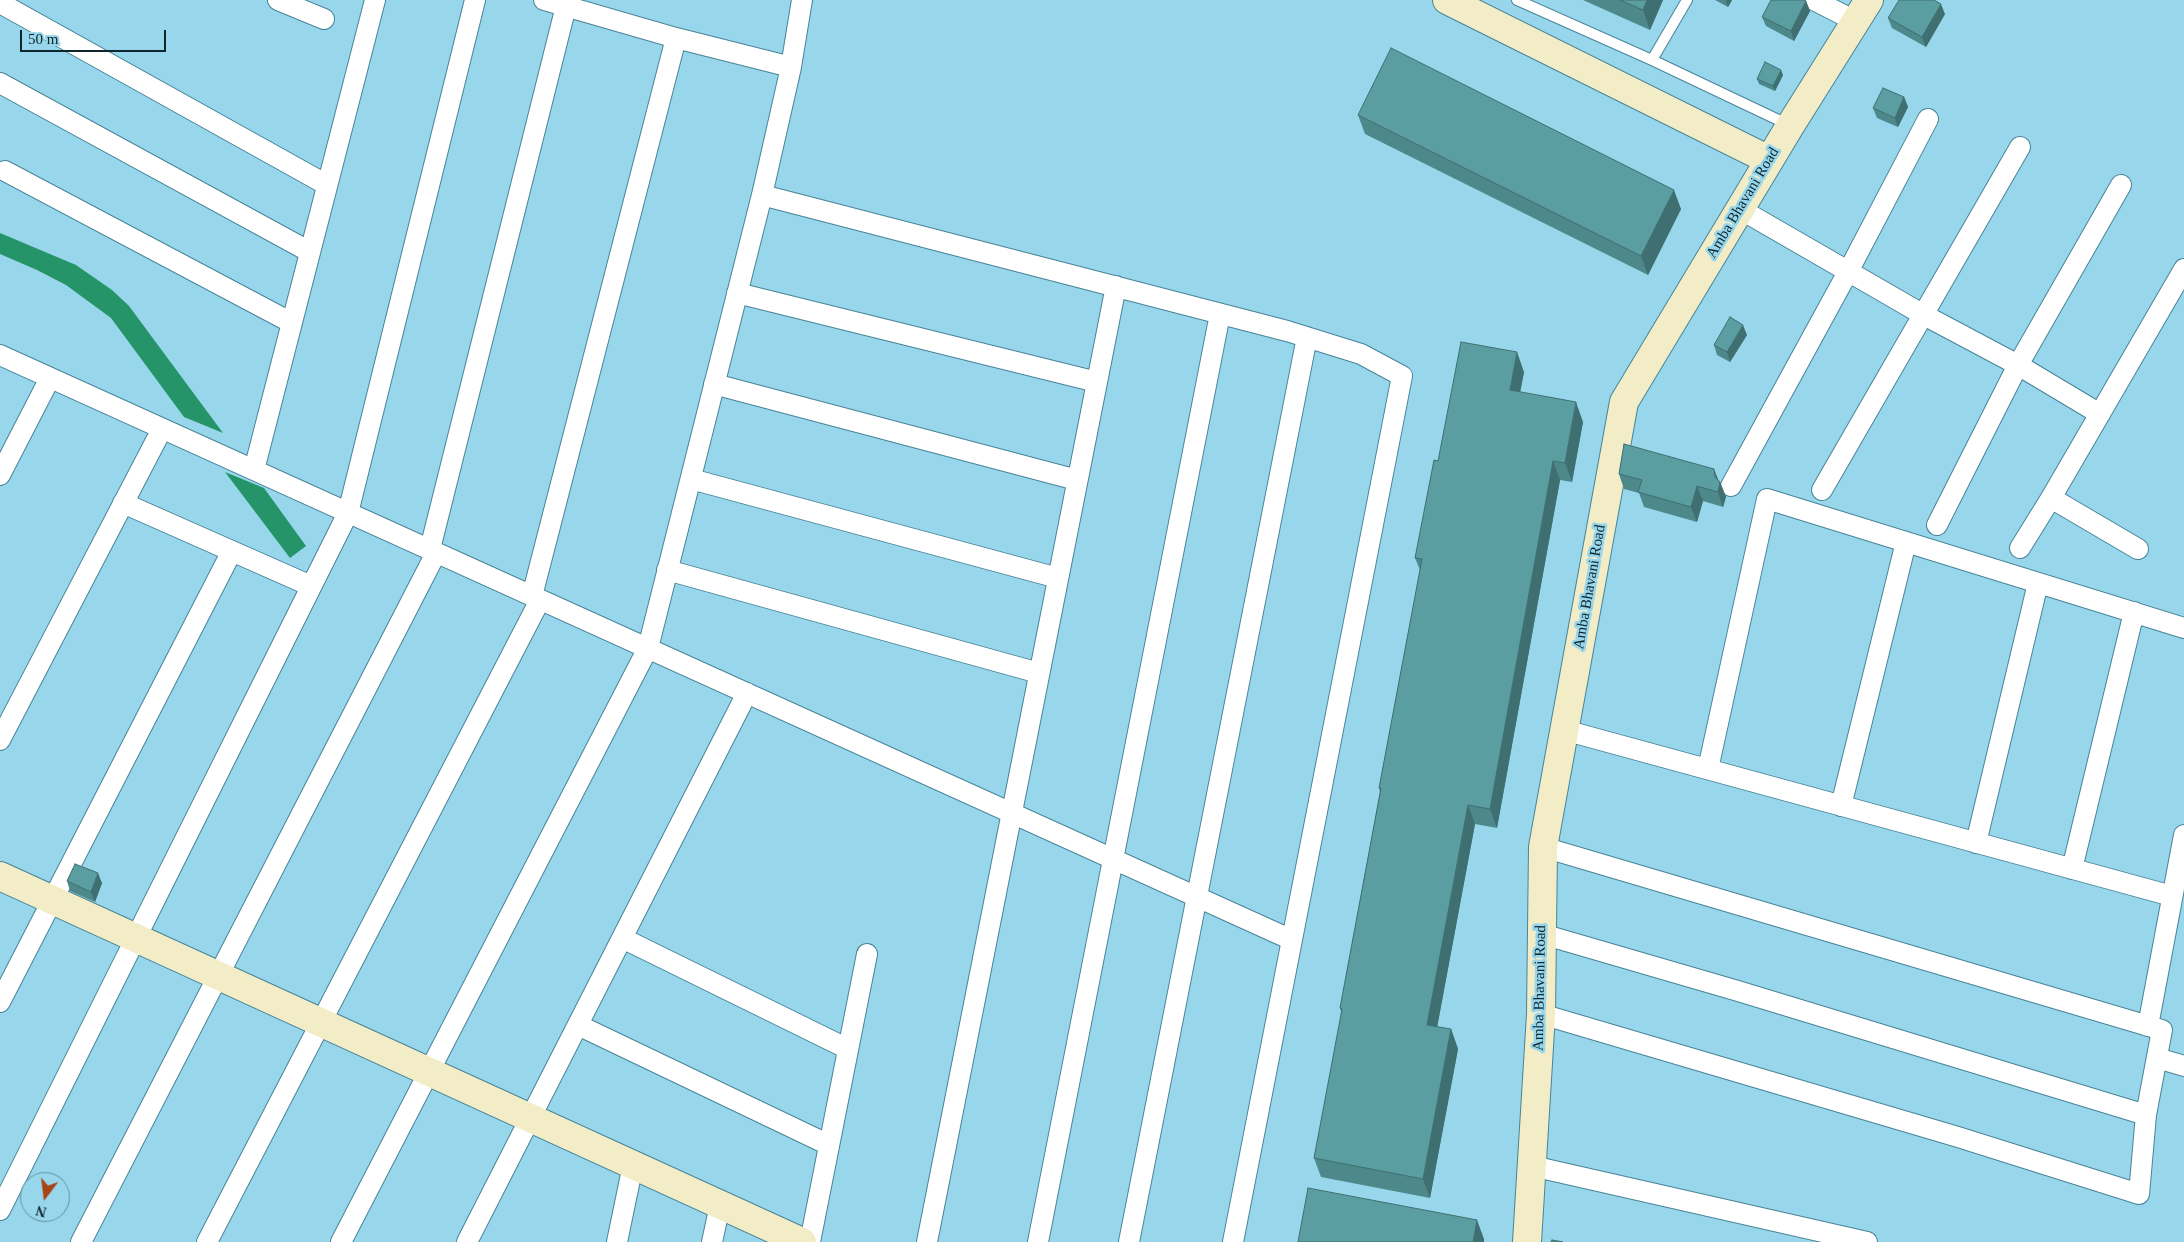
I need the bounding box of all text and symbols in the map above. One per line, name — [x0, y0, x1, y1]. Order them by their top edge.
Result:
scale bar — [22, 20, 169, 52]
text: 50 m — [28, 31, 58, 47]
street label: Amba Bhavani Road — [1703, 144, 1783, 262]
street label: Amba Bhavani Road — [1570, 523, 1610, 651]
street label: Amba Bhavani Road — [1530, 925, 1550, 1051]
north arrow — [20, 1172, 70, 1222]
text: N — [34, 1202, 48, 1220]

